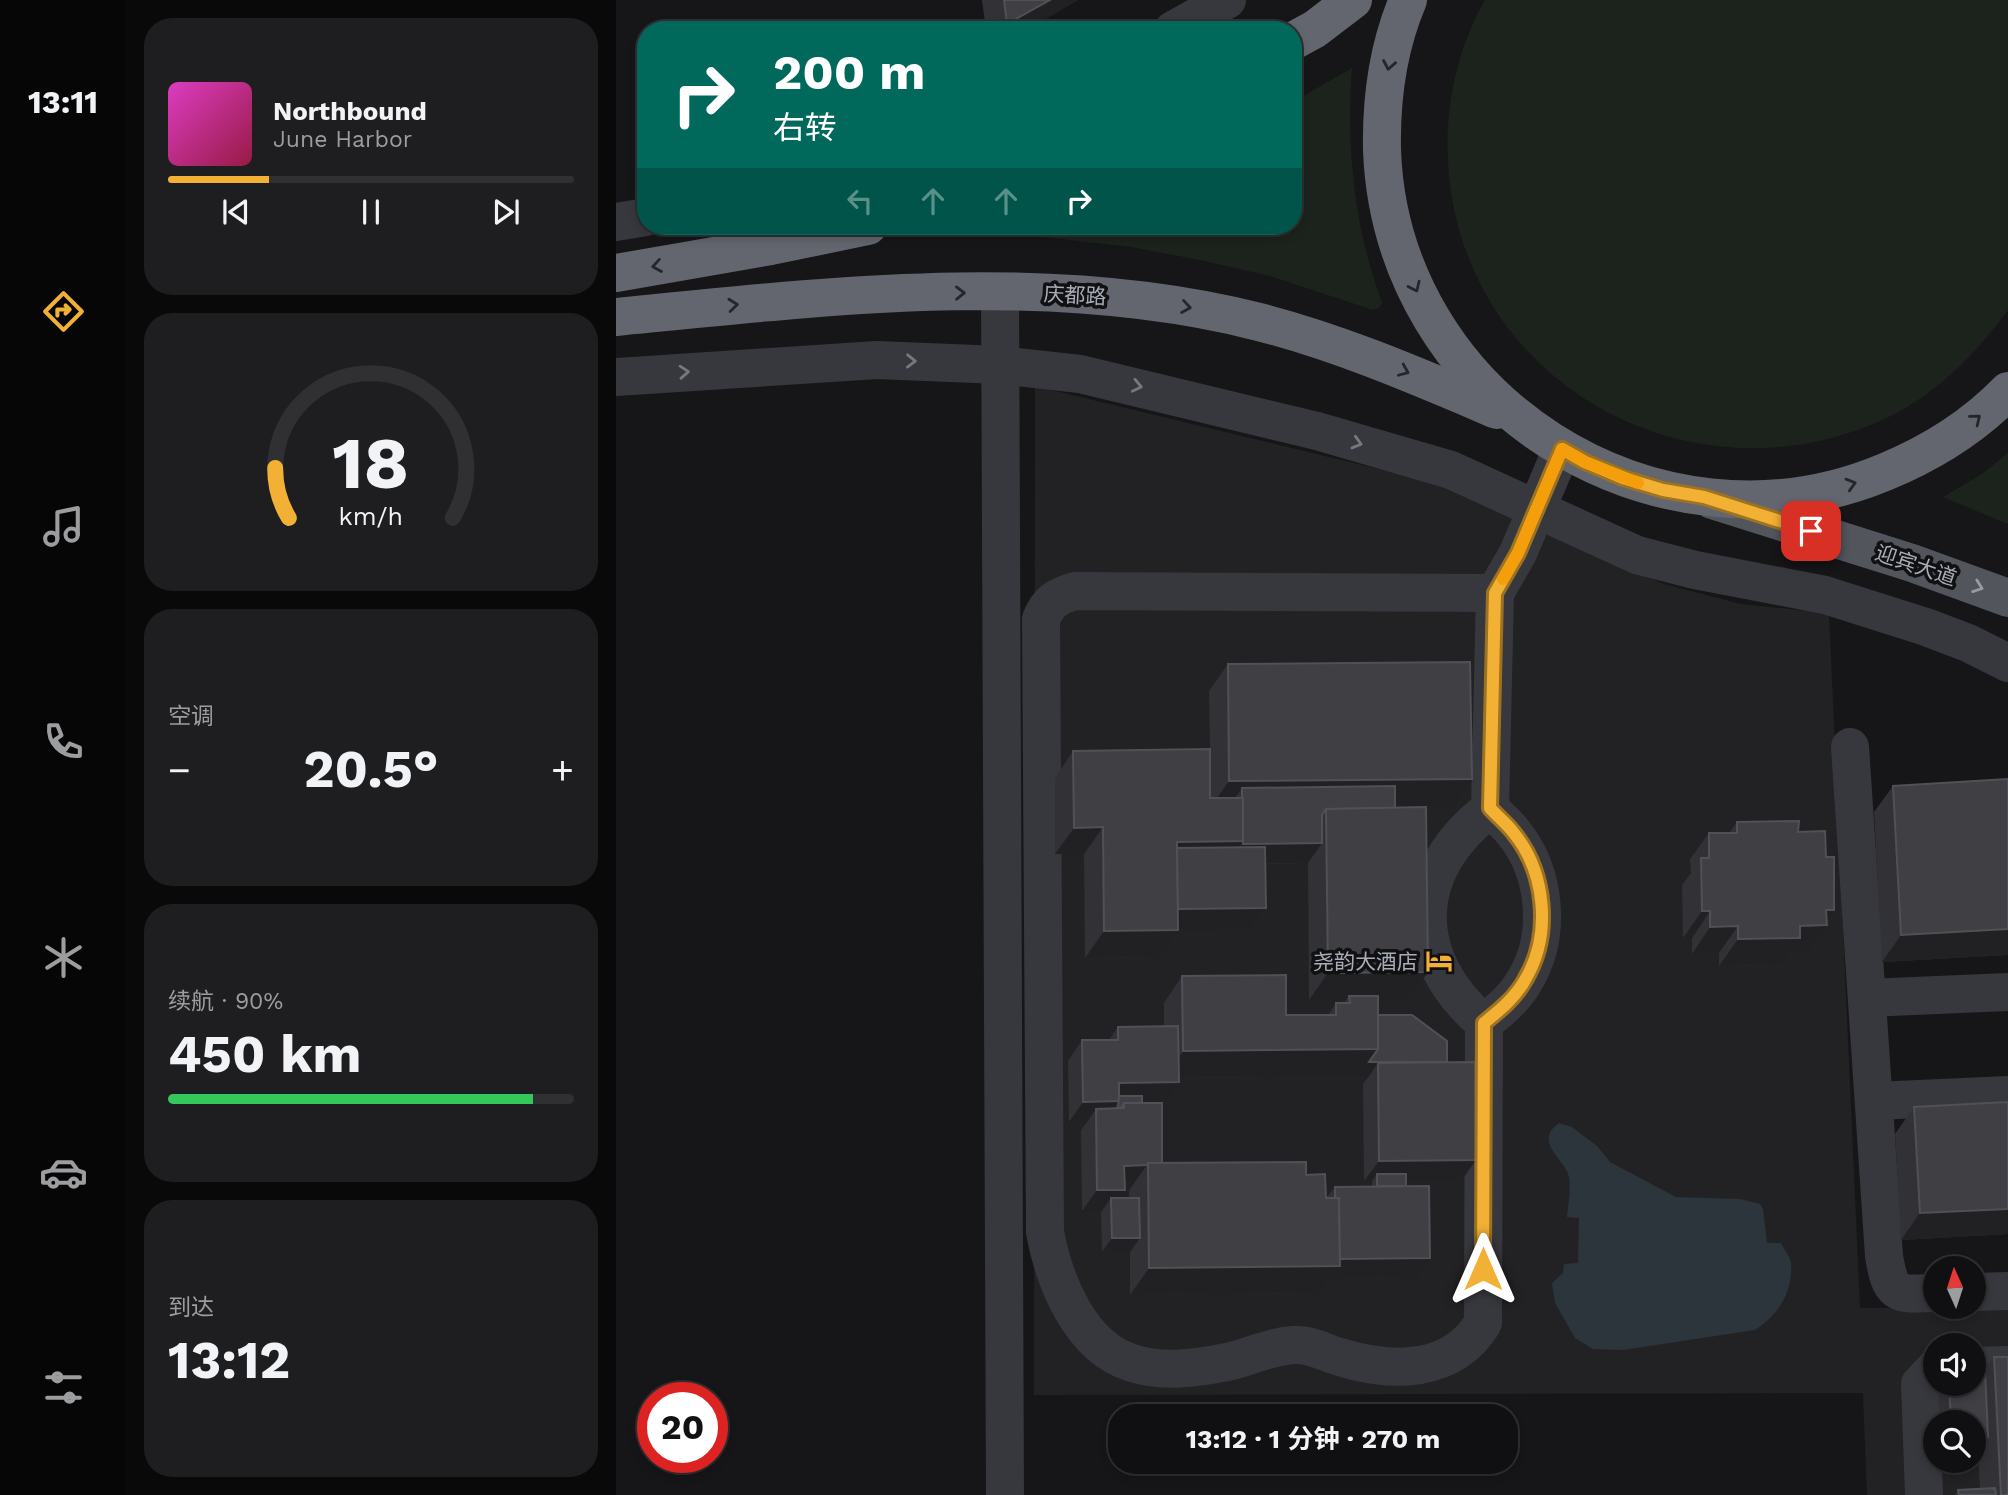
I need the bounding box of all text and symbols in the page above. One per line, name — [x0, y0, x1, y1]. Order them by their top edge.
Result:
text: 200 m — [773, 43, 925, 101]
icon: right — [658, 49, 749, 140]
one-way arrow — [1382, 59, 1397, 71]
text: 13:11 — [28, 83, 98, 121]
text: Northbound — [273, 96, 427, 126]
text: 右转 — [773, 109, 837, 147]
text: June Harbor — [273, 126, 412, 153]
icon: left — [841, 182, 879, 220]
icon: ahead — [914, 182, 952, 220]
icon: ahead — [987, 182, 1025, 220]
icon: right — [1060, 182, 1098, 220]
icon: previous — [217, 193, 255, 231]
icon: pause — [352, 193, 390, 231]
icon: next — [487, 193, 525, 231]
one-way arrow — [651, 258, 663, 273]
one-way arrow — [1407, 280, 1421, 292]
street label: 庆都路 — [1043, 281, 1107, 309]
one-way arrow — [955, 285, 966, 301]
icon: directions — [39, 287, 88, 336]
one-way arrow — [727, 298, 739, 313]
one-way arrow — [1180, 299, 1192, 314]
one-way arrow — [906, 353, 917, 368]
one-way arrow — [1397, 363, 1409, 377]
one-way arrow — [679, 365, 690, 380]
one-way arrow — [1131, 378, 1143, 393]
one-way arrow — [1967, 415, 1980, 427]
text: 18 — [332, 421, 410, 507]
one-way arrow — [1351, 434, 1363, 449]
one-way arrow — [1845, 478, 1857, 493]
pin — [1781, 501, 1841, 561]
icon: music — [39, 502, 88, 551]
text: km/h — [339, 502, 403, 531]
icon: arrive — [1792, 512, 1830, 550]
street label: 迎宾大道 — [1872, 540, 1960, 590]
one-way arrow — [1972, 578, 1984, 592]
text: 空调 — [168, 703, 214, 730]
icon: phone — [39, 717, 88, 766]
text: 20.5° — [303, 739, 439, 800]
text: − — [168, 748, 191, 792]
text: + — [551, 748, 574, 792]
icon: climate — [39, 933, 88, 982]
hotel icon: 尧韵大酒店 — [1424, 946, 1454, 976]
place label: 尧韵大酒店 — [1313, 949, 1418, 974]
text: 续航 · 90% — [168, 988, 283, 1015]
text: 450 km — [168, 1024, 362, 1085]
icon: car — [39, 1148, 88, 1197]
position arrow — [1446, 1232, 1520, 1306]
north arrow — [1923, 1256, 1986, 1320]
map controls — [1923, 1256, 1986, 1473]
text: 到达 — [168, 1294, 214, 1321]
text: 13:12 — [168, 1330, 290, 1391]
button: sound — [1923, 1333, 1986, 1396]
icon: filters — [39, 1363, 88, 1412]
speed limit sign: 20 — [637, 1382, 728, 1473]
button: search — [1923, 1410, 1986, 1473]
text: 13:12 · 1 分钟 · 270 m — [1186, 1424, 1440, 1454]

